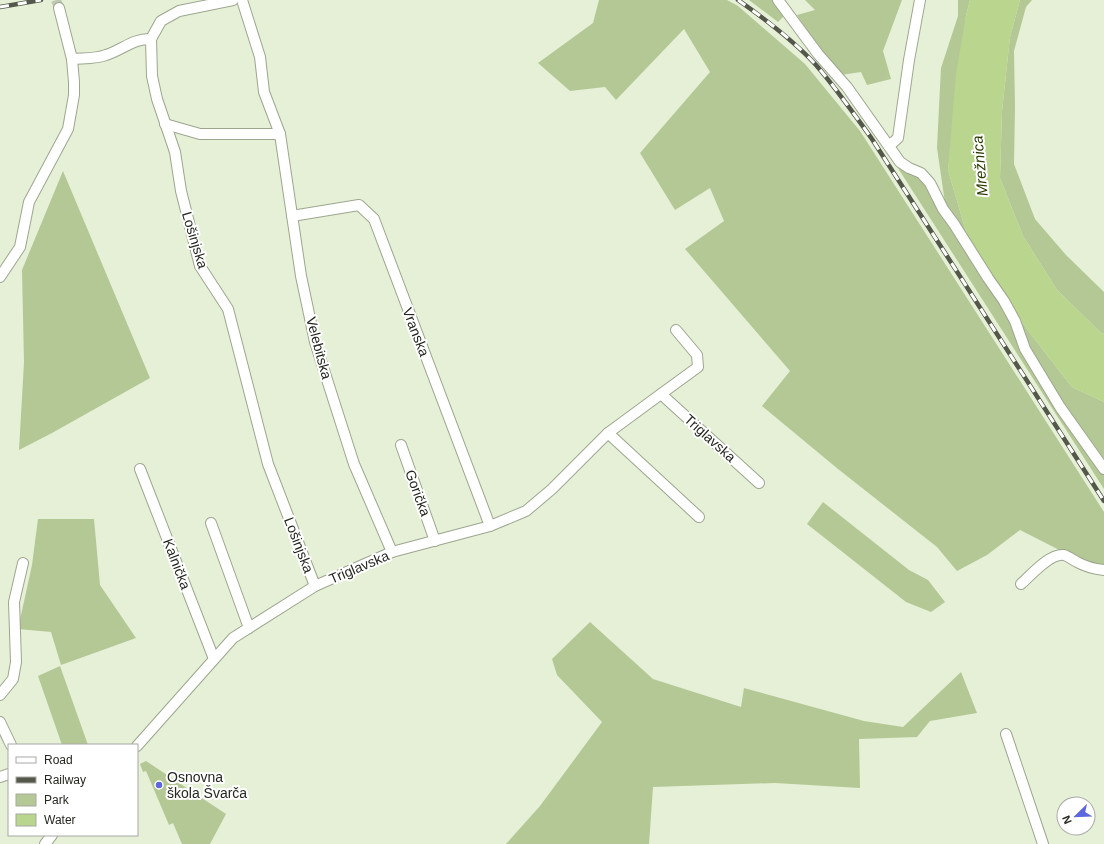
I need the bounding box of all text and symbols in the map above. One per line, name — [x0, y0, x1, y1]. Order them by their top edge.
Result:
water label: Mrežnica — [968, 135, 991, 197]
street label: Lošinjska — [179, 210, 211, 270]
street label: Vranska — [399, 305, 433, 359]
street label: Velebitska — [303, 315, 335, 381]
street label: Triglavska — [681, 411, 739, 465]
street label: Gorička — [402, 468, 434, 519]
street label: Lošinjska — [281, 515, 317, 575]
street label: Kalnička — [160, 536, 194, 592]
street label: Triglavska — [327, 547, 391, 587]
legend — [8, 744, 138, 836]
text: Road — [44, 753, 73, 767]
place label: Osnovna škola Švarča — [167, 769, 247, 801]
text: Railway — [44, 773, 86, 787]
marker: Osnovna škola Švarča — [154, 780, 164, 790]
text: Park — [44, 793, 70, 807]
north arrow — [1056, 796, 1096, 836]
text: Water — [44, 813, 76, 827]
text: N — [1060, 814, 1074, 826]

